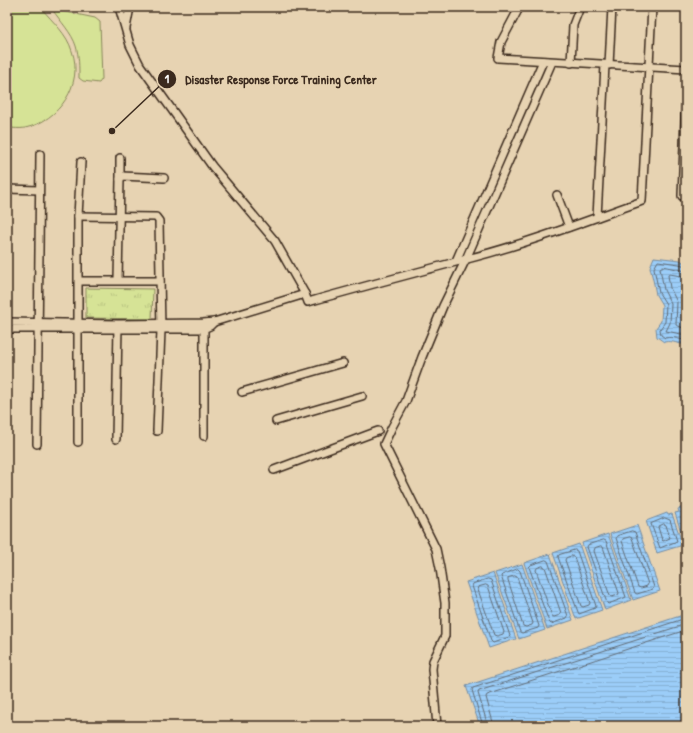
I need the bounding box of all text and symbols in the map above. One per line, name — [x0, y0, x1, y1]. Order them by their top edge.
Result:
callout: Disaster Response Force Training Center — [157, 67, 385, 92]
text: 1 — [165, 70, 170, 87]
text: Disaster Response Force Training Center — [185, 70, 378, 89]

